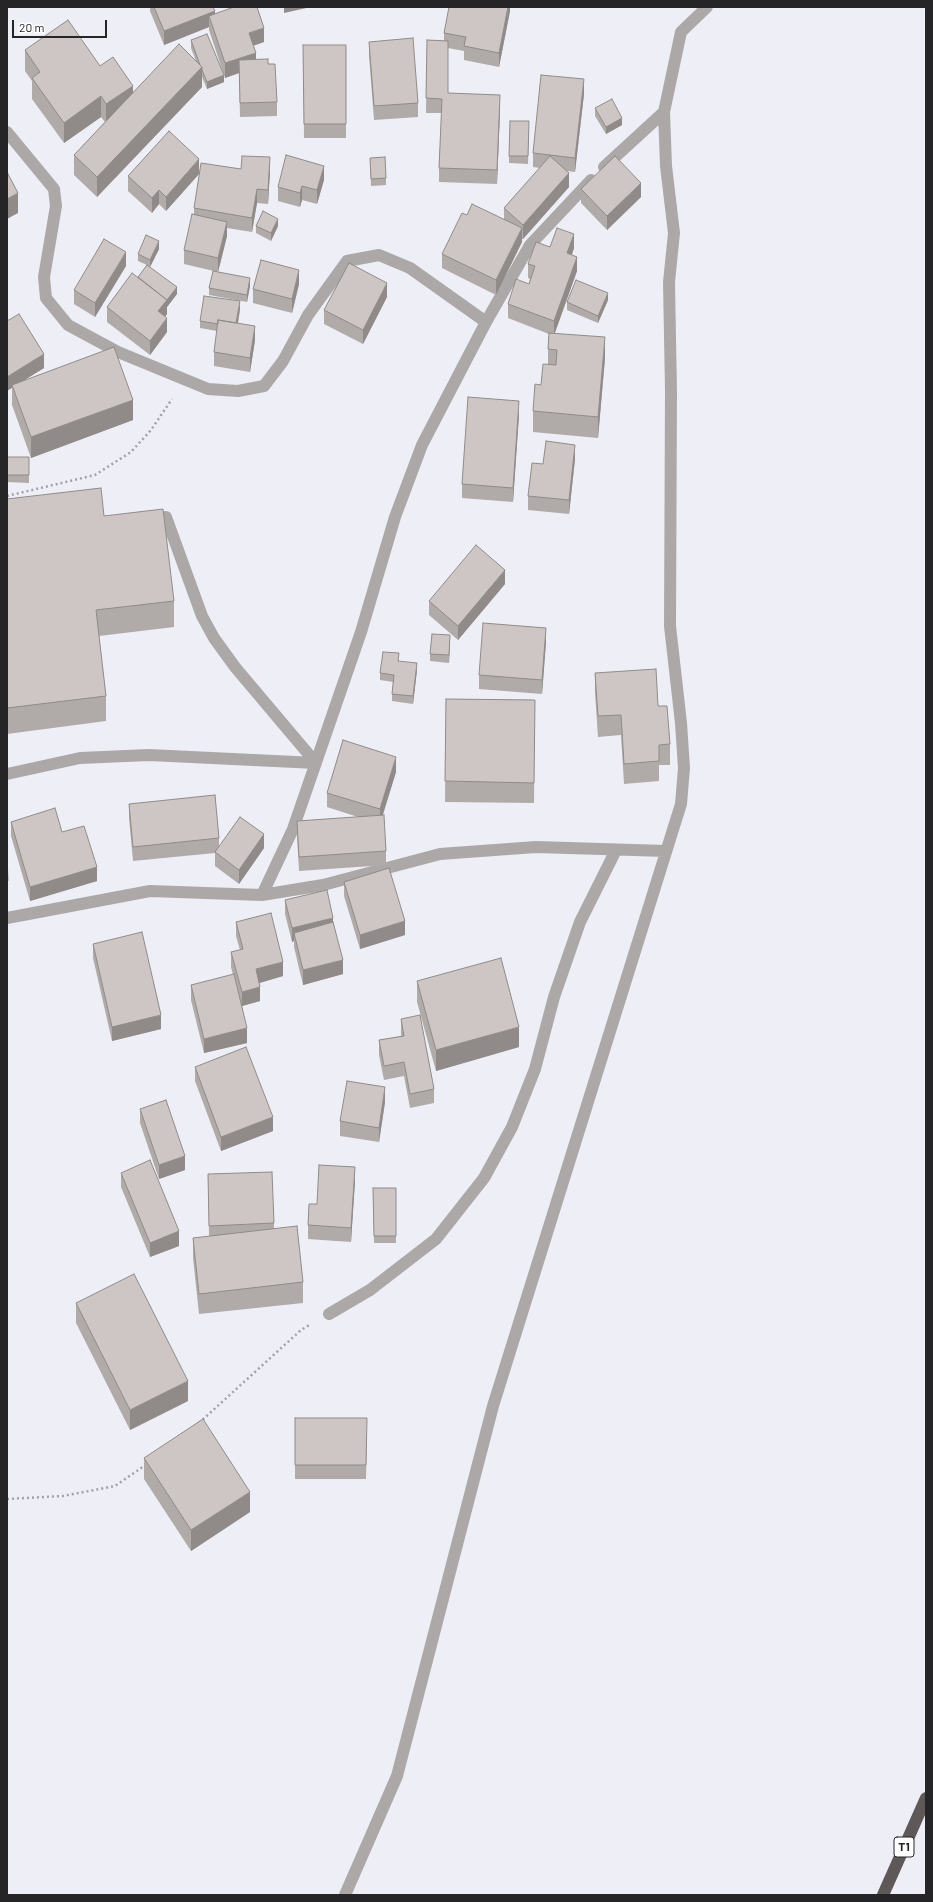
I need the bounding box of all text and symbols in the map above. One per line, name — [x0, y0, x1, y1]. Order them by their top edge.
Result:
scale bar — [14, 12, 109, 38]
text: 20 m — [19, 20, 45, 34]
road number: T1 — [894, 1837, 914, 1857]

